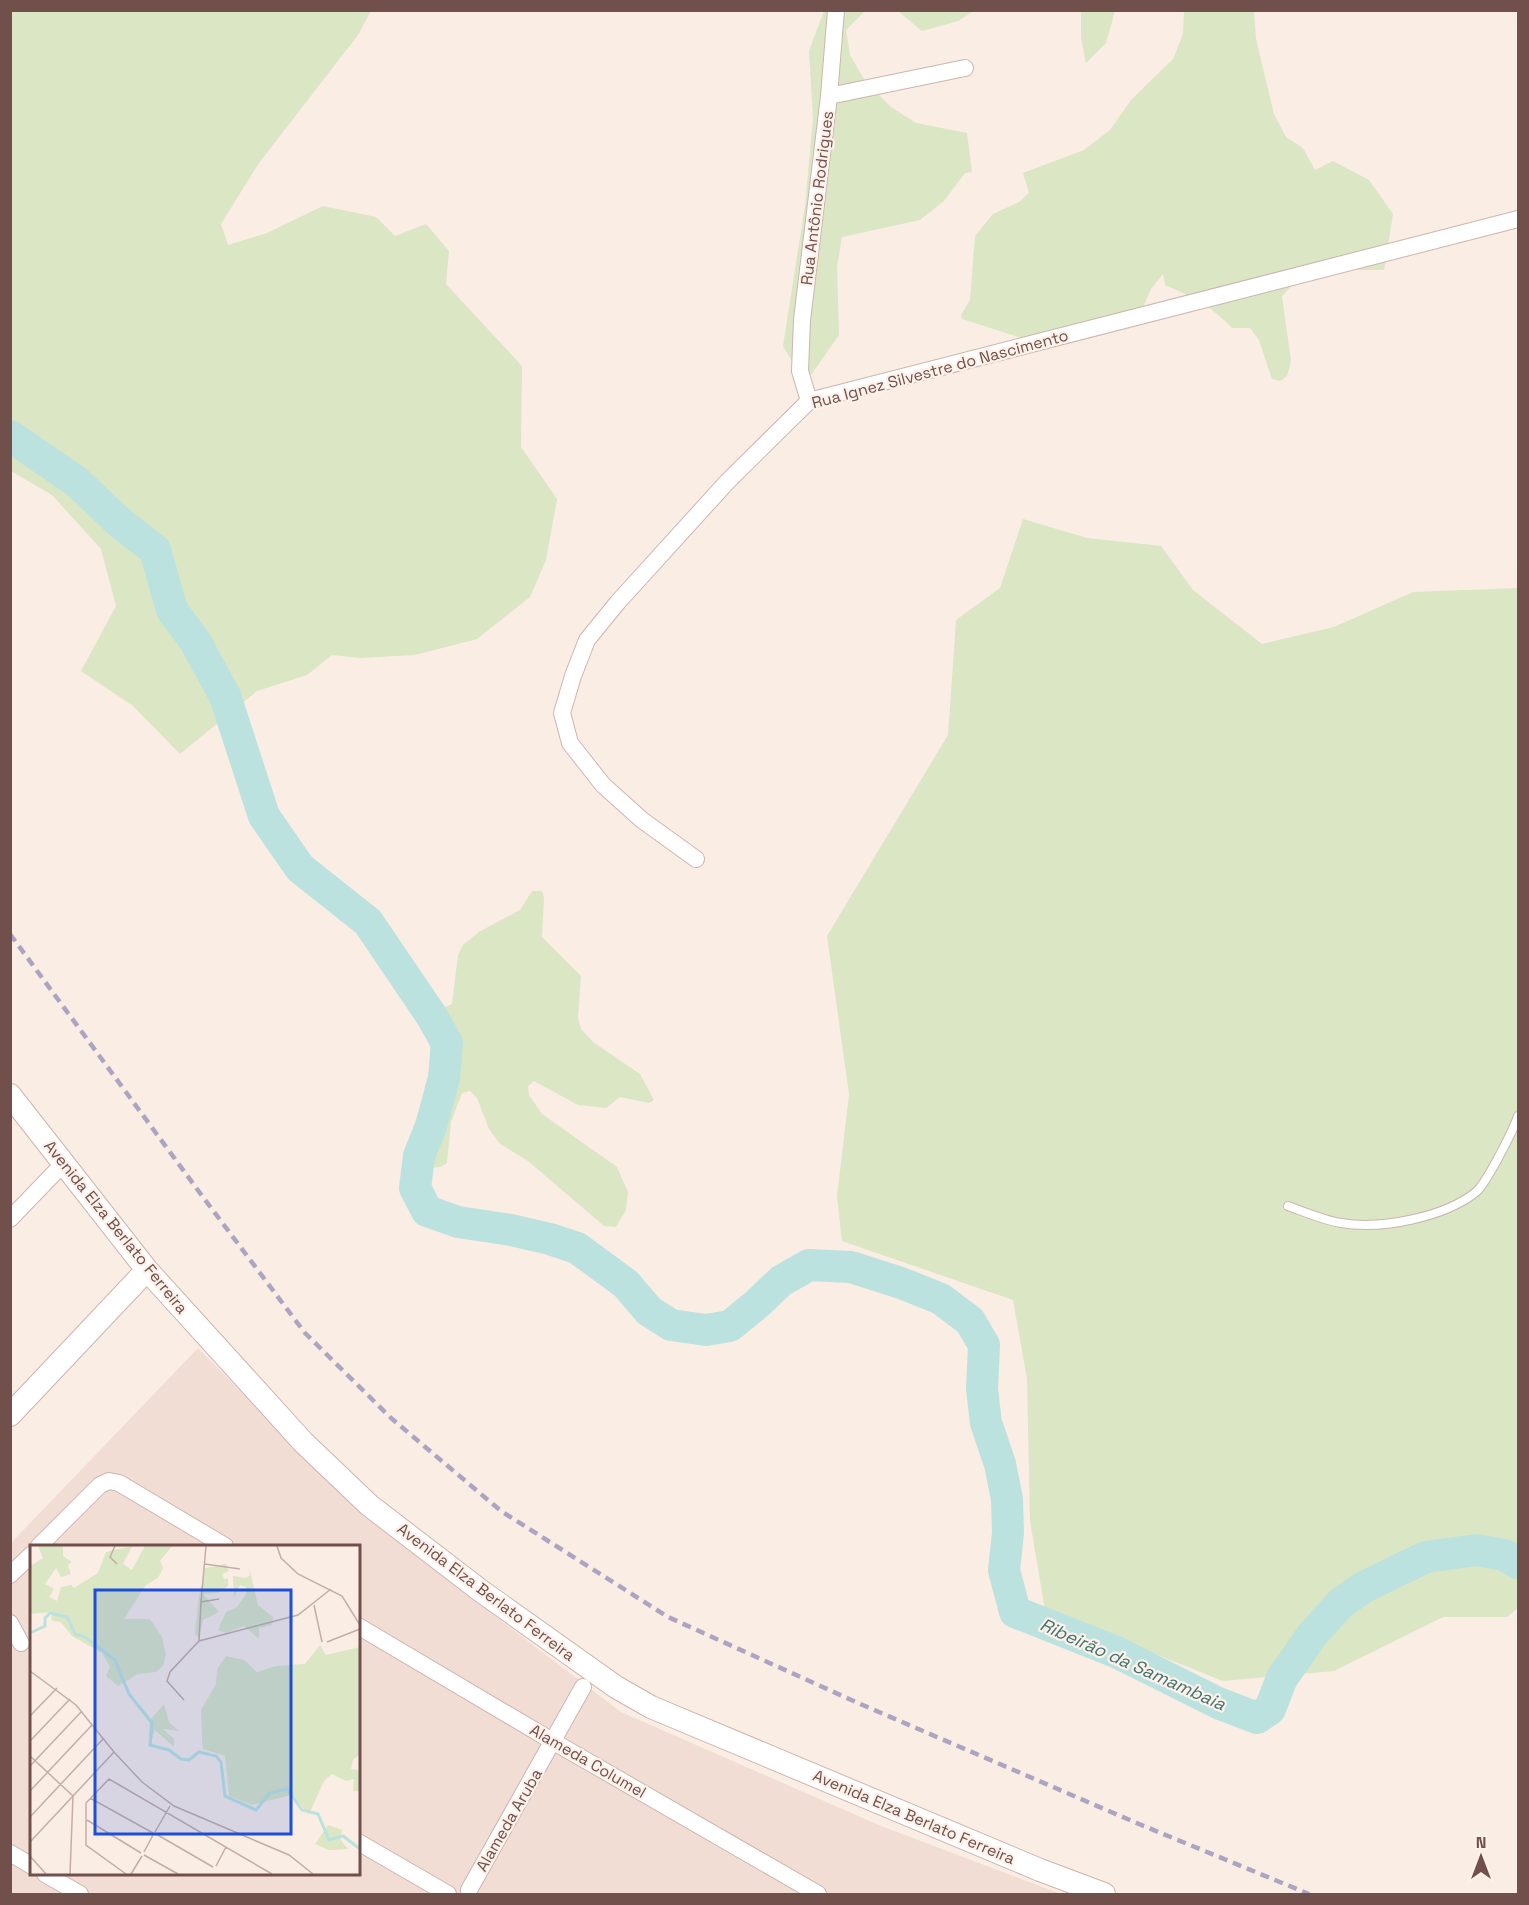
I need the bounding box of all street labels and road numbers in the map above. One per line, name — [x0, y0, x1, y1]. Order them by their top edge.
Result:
street label: Rua Antônio Rodrigues — [796, 110, 838, 286]
street label: Rua Ignez Silvestre do Nascimento — [809, 325, 1071, 413]
street label: Avenida Elza Berlato Ferreira — [39, 1136, 193, 1318]
street label: Avenida Elza Berlato Ferreira — [393, 1518, 579, 1666]
street label: Alameda Columel — [526, 1719, 650, 1803]
street label: Alameda Aruba — [471, 1765, 547, 1875]
street label: Avenida Elza Berlato Ferreira — [810, 1765, 1018, 1869]

